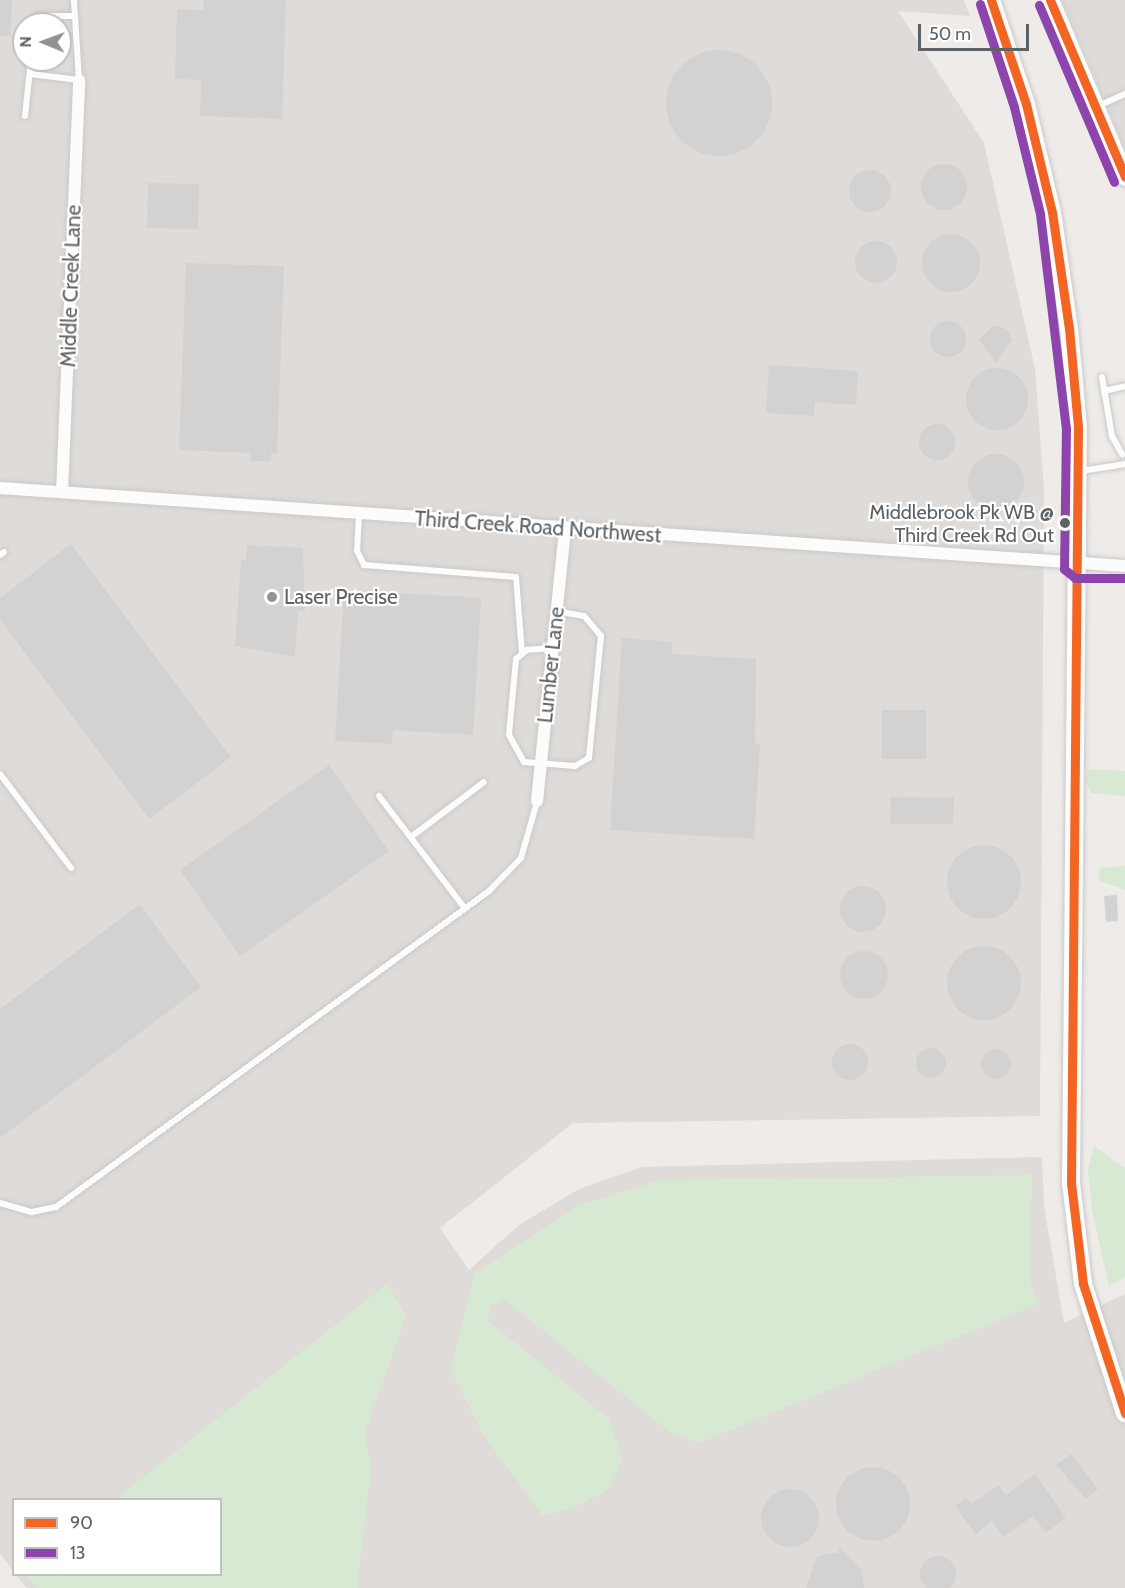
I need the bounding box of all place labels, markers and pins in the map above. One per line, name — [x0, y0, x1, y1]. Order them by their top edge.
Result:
place label: Middlebrook Pk WB @ Third Creek Rd Out — [869, 500, 1054, 547]
marker: Middlebrook Pk WB @ Third Creek Rd Out — [1059, 517, 1071, 529]
place label: Laser Precise — [284, 584, 398, 610]
marker: Laser Precise — [265, 590, 279, 604]

